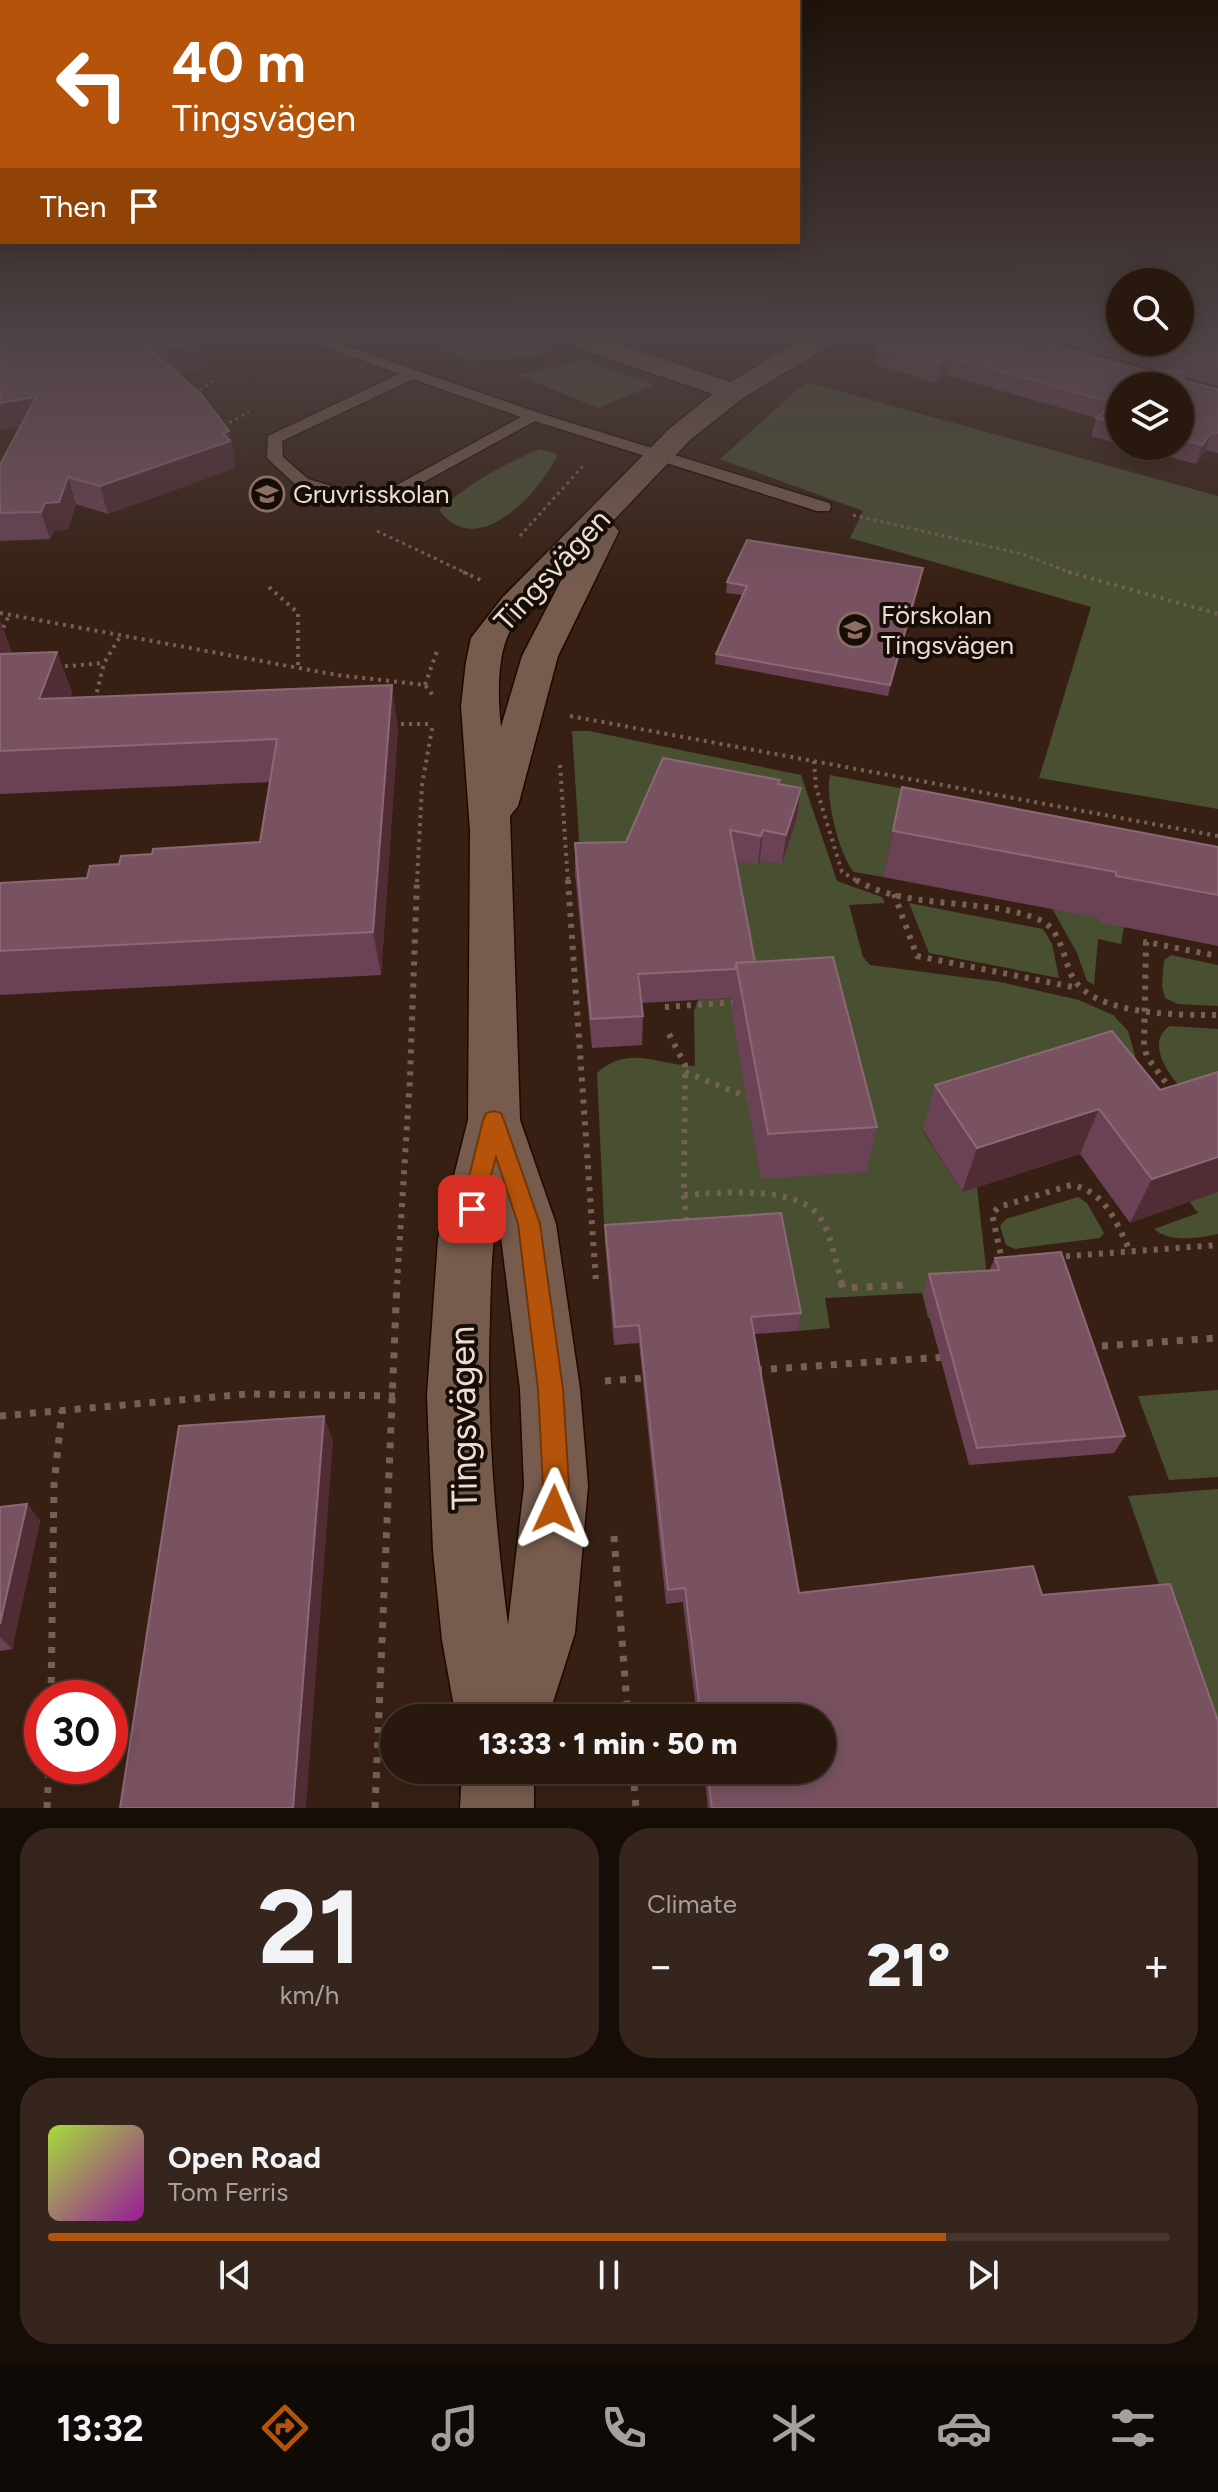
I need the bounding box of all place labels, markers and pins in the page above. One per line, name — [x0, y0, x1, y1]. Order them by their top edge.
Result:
school or university icon: Gruvrisskolan — [248, 475, 286, 513]
place label: Gruvrisskolan — [293, 478, 450, 510]
place label: Förskolan Tingsvägen — [881, 599, 1014, 661]
school or university icon: Förskolan Tingsvägen — [836, 611, 874, 649]
pin — [438, 1175, 506, 1243]

